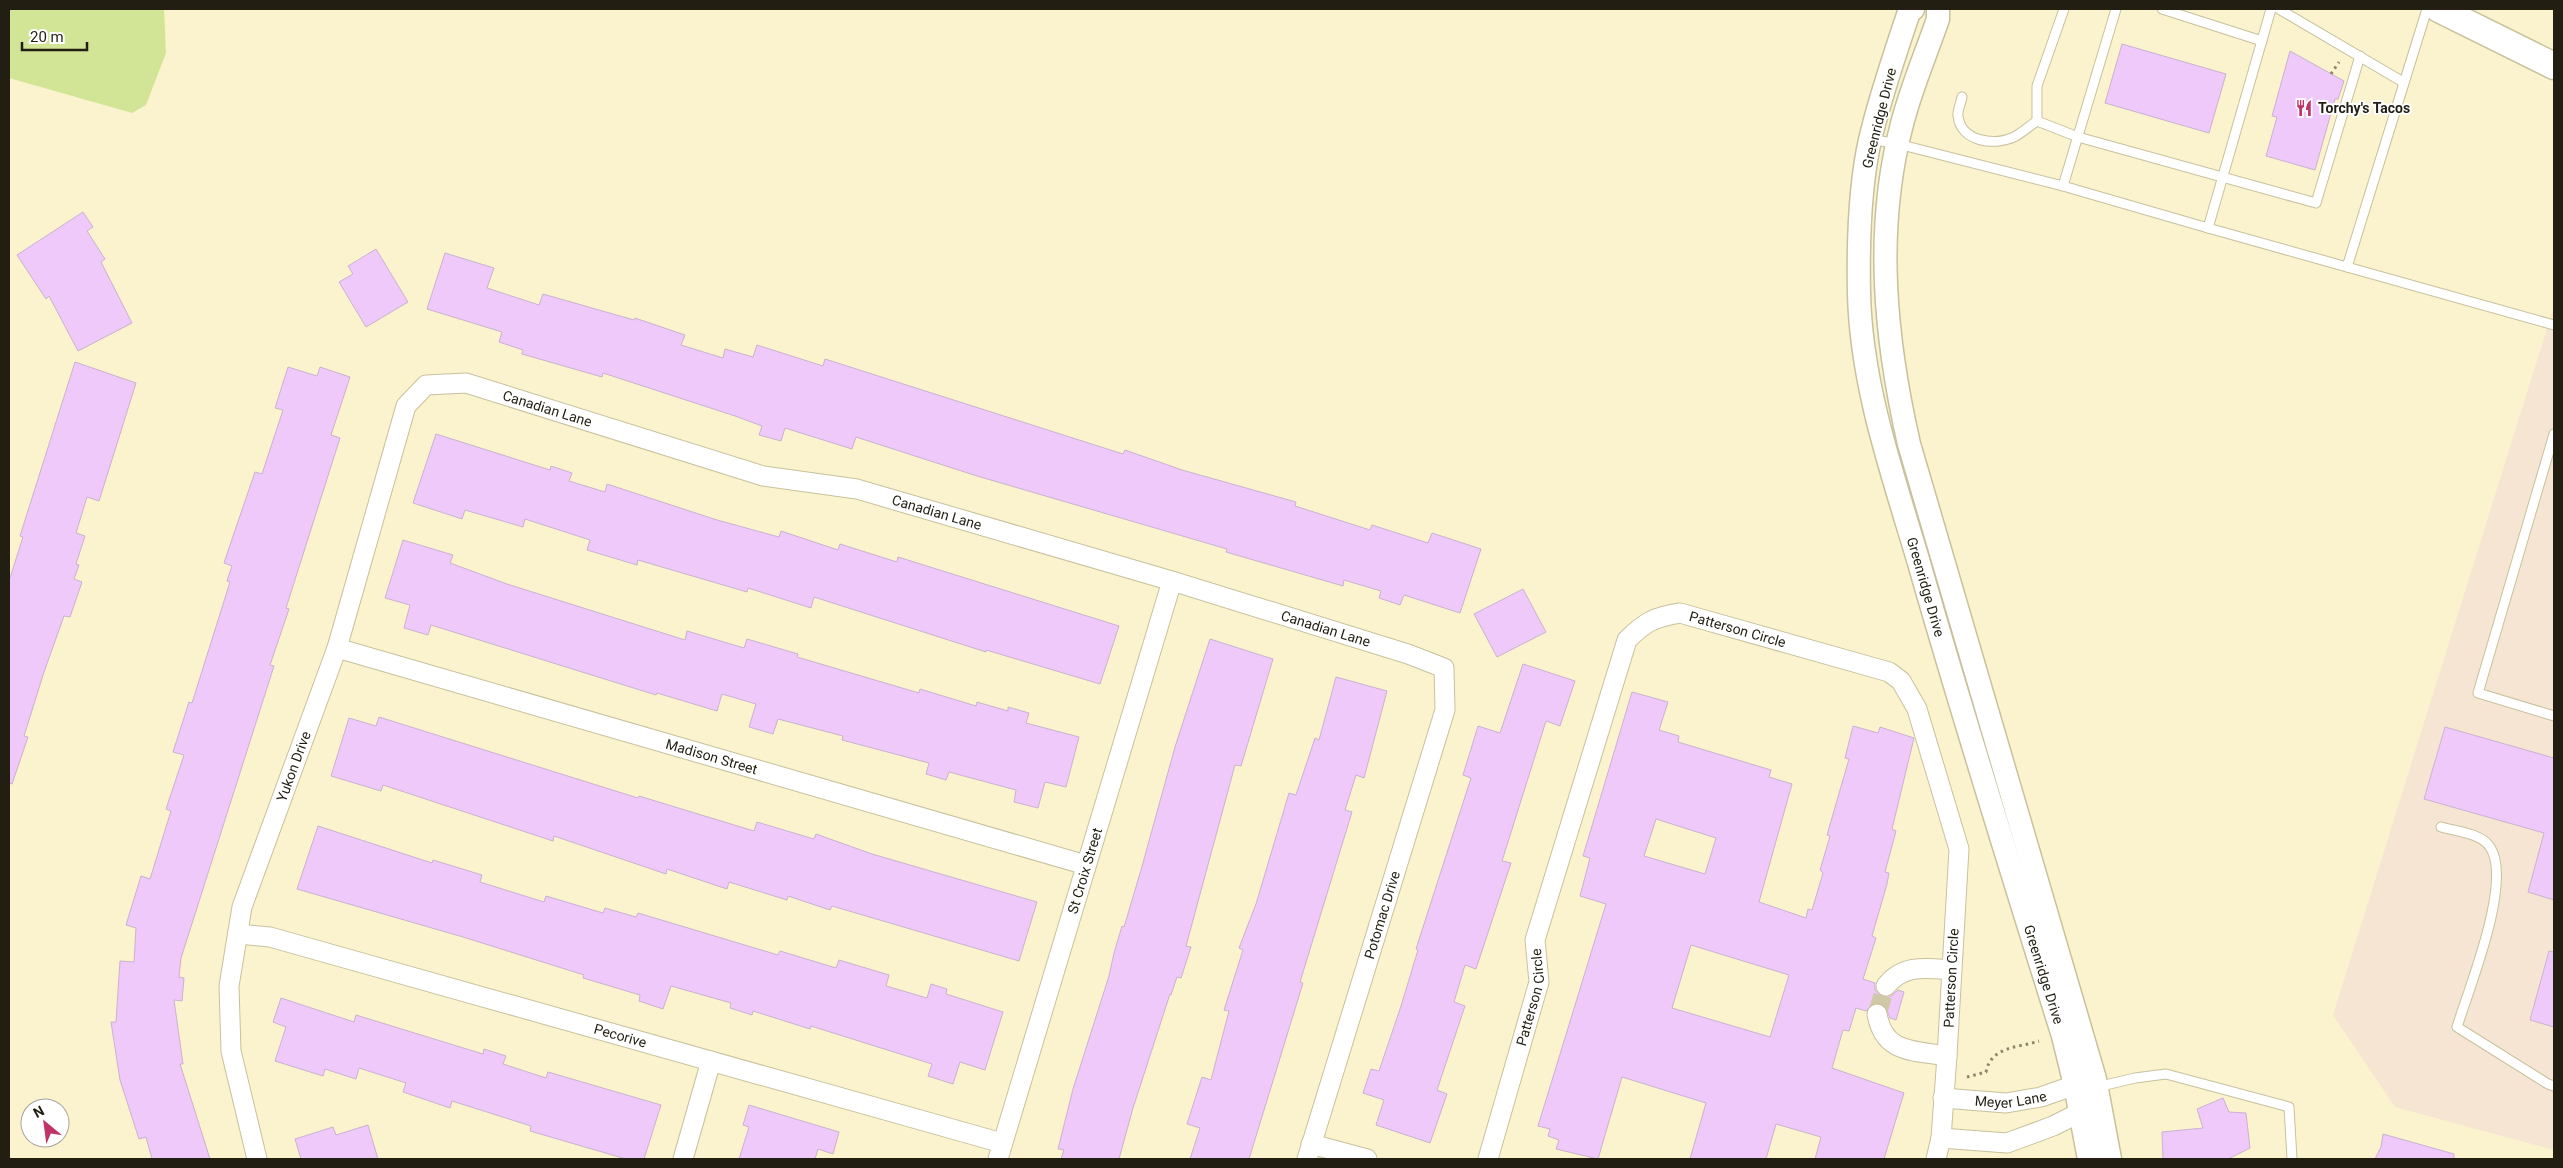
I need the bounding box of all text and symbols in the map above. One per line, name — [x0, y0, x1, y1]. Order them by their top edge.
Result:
scale bar — [22, 20, 88, 52]
text: 20 m — [30, 28, 64, 46]
street label: Greenridge Drive — [1859, 66, 1899, 170]
restaurant icon: Torchy's Tacos — [2294, 98, 2314, 118]
place label: Torchy's Tacos — [2318, 100, 2410, 116]
street label: Canadian Lane — [501, 387, 594, 430]
street label: Canadian Lane — [890, 492, 983, 533]
street label: Greenridge Drive — [1904, 535, 1948, 639]
street label: Canadian Lane — [1279, 607, 1372, 650]
street label: Patterson Circle — [1688, 608, 1788, 650]
street label: Yukon Drive — [273, 729, 314, 804]
street label: Madison Street — [664, 736, 760, 777]
street label: St Croix Street — [1064, 825, 1105, 916]
street label: Potomac Drive — [1361, 869, 1403, 961]
street label: Greenridge Drive — [2021, 923, 2067, 1026]
street label: Patterson Circle — [1940, 928, 1962, 1028]
street label: Patterson Circle — [1513, 948, 1547, 1048]
street label: Pecorive — [592, 1021, 648, 1051]
street label: Meyer Lane — [1974, 1088, 2049, 1111]
north arrow — [20, 1098, 70, 1148]
text: N — [30, 1102, 47, 1121]

